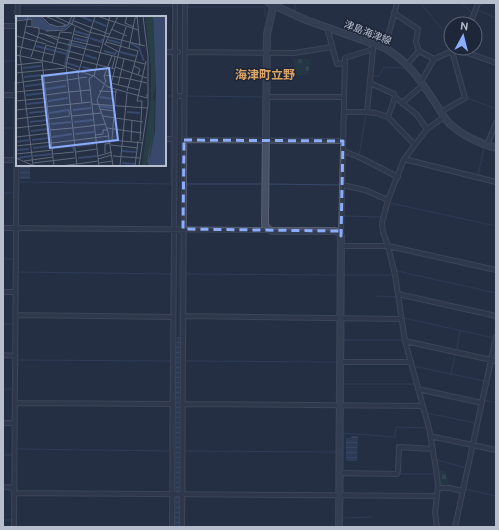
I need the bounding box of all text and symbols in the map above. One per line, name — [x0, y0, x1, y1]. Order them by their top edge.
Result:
inset map — [16, 16, 166, 166]
north arrow — [443, 16, 483, 56]
street label: 津島海津線 — [343, 18, 393, 47]
text: N — [459, 20, 469, 33]
district label: 海津町立野 — [235, 68, 295, 81]

